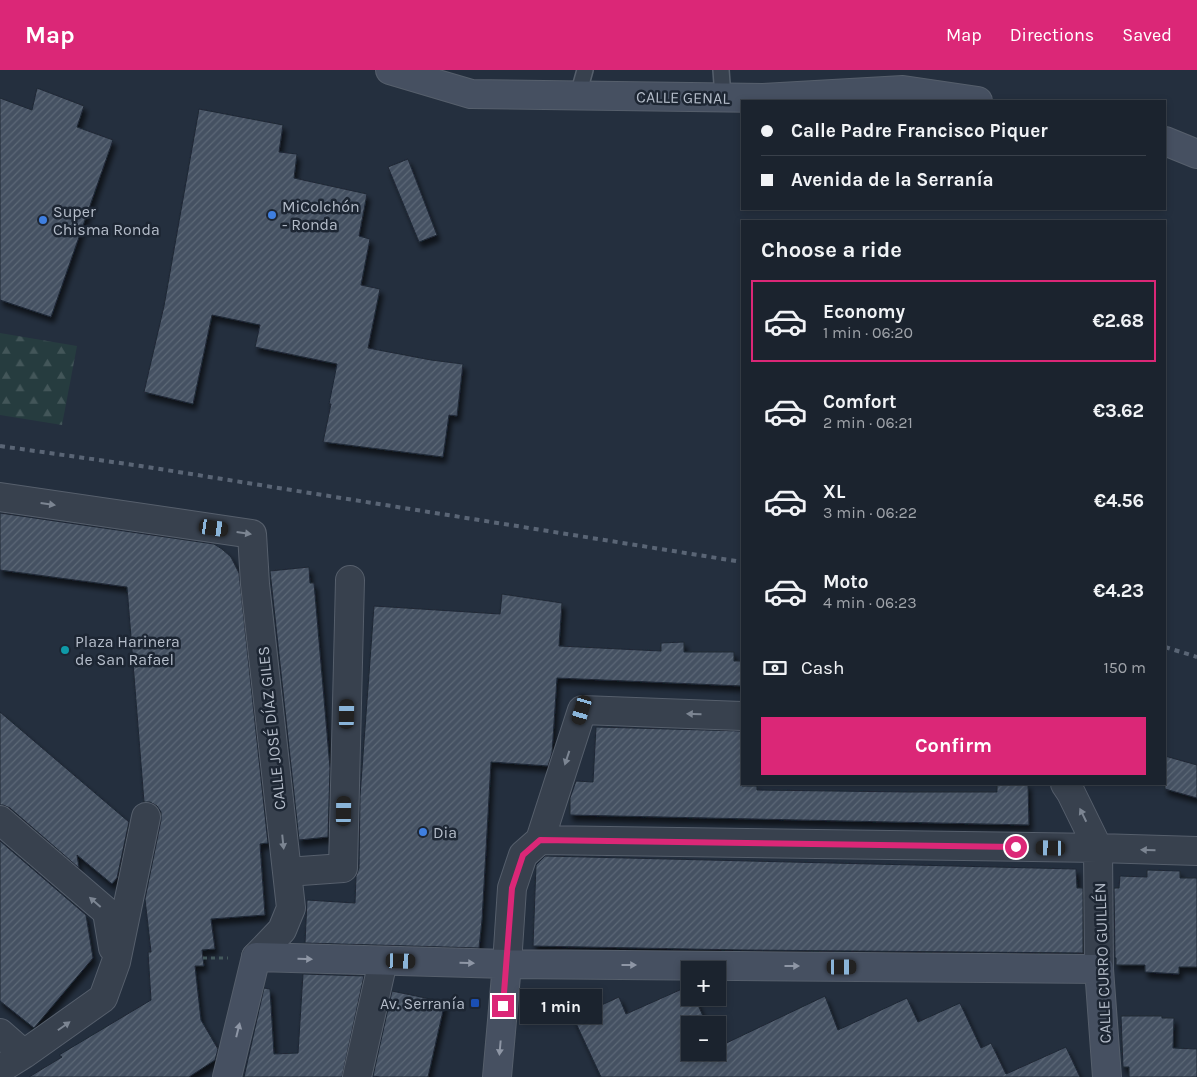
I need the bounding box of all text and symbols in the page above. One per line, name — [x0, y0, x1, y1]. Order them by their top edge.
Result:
text: Map — [25, 21, 75, 49]
text: Map — [946, 24, 982, 46]
text: Directions — [1010, 24, 1094, 46]
text: Saved — [1122, 24, 1172, 46]
street label: CALLE GENAL — [636, 87, 730, 108]
text: Calle Padre Francisco Piquer — [791, 120, 1048, 142]
text: Avenida de la Serranía — [791, 169, 994, 191]
place label: MiColchón - Ronda — [282, 197, 360, 234]
place label: Super Chisma Ronda — [53, 202, 160, 239]
marker: MiColchón - Ronda — [266, 209, 278, 221]
marker: Super Chisma Ronda — [37, 214, 49, 226]
text: Choose a ride — [761, 237, 902, 263]
icon: car — [763, 299, 808, 344]
text: Economy — [823, 301, 905, 323]
text: €2.68 — [1093, 310, 1144, 332]
text: 1 min · 06:20 — [823, 323, 913, 342]
icon: car — [763, 389, 808, 434]
text: Comfort — [823, 391, 897, 413]
text: €3.62 — [1093, 400, 1144, 422]
text: 2 min · 06:21 — [823, 413, 913, 432]
icon: car — [763, 479, 808, 524]
text: XL — [823, 481, 845, 503]
text: €4.56 — [1094, 490, 1144, 512]
one-way arrow — [41, 501, 57, 509]
text: 3 min · 06:22 — [823, 503, 917, 522]
car — [198, 518, 229, 538]
one-way arrow — [236, 529, 252, 537]
icon: car — [763, 569, 808, 614]
text: Moto — [823, 571, 869, 593]
text: €4.23 — [1093, 580, 1144, 602]
text: 4 min · 06:23 — [823, 593, 917, 612]
place label: Plaza Harinera de San Rafael — [75, 632, 180, 669]
marker: Plaza Harinera de San Rafael — [59, 644, 71, 656]
street label: CALLE JOSÉ DÍAZ GILES — [253, 645, 290, 811]
icon: cash — [761, 654, 789, 682]
text: Cash — [801, 657, 845, 679]
text: 150 m — [1103, 658, 1146, 677]
car — [570, 693, 593, 727]
car — [339, 699, 354, 729]
one-way arrow — [686, 710, 702, 718]
button: Confirm — [761, 717, 1146, 775]
one-way arrow — [563, 751, 570, 766]
car — [336, 796, 351, 826]
one-way arrow — [1078, 808, 1087, 823]
place label: Dia — [433, 823, 457, 842]
marker: Dia — [417, 826, 429, 838]
one-way arrow — [279, 834, 287, 850]
route start — [1005, 836, 1027, 858]
car — [1035, 840, 1066, 856]
one-way arrow — [1140, 846, 1156, 854]
street label: CALLE CURRO GUILLÉN — [1090, 882, 1115, 1044]
one-way arrow — [90, 896, 102, 908]
car — [385, 953, 416, 969]
one-way arrow — [297, 955, 313, 963]
one-way arrow — [459, 959, 475, 967]
car — [827, 960, 857, 975]
one-way arrow — [622, 961, 638, 969]
map controls — [681, 961, 726, 1061]
button: + — [681, 961, 726, 1006]
one-way arrow — [784, 962, 800, 970]
callout: 1 min — [520, 988, 603, 1024]
place label: Av. Serranía — [380, 994, 465, 1013]
route end — [492, 995, 514, 1017]
marker: Av. Serranía — [469, 997, 481, 1009]
text: 1 min — [541, 997, 581, 1016]
button: − — [681, 1016, 726, 1061]
one-way arrow — [57, 1021, 71, 1031]
one-way arrow — [234, 1022, 242, 1037]
one-way arrow — [495, 1040, 503, 1056]

